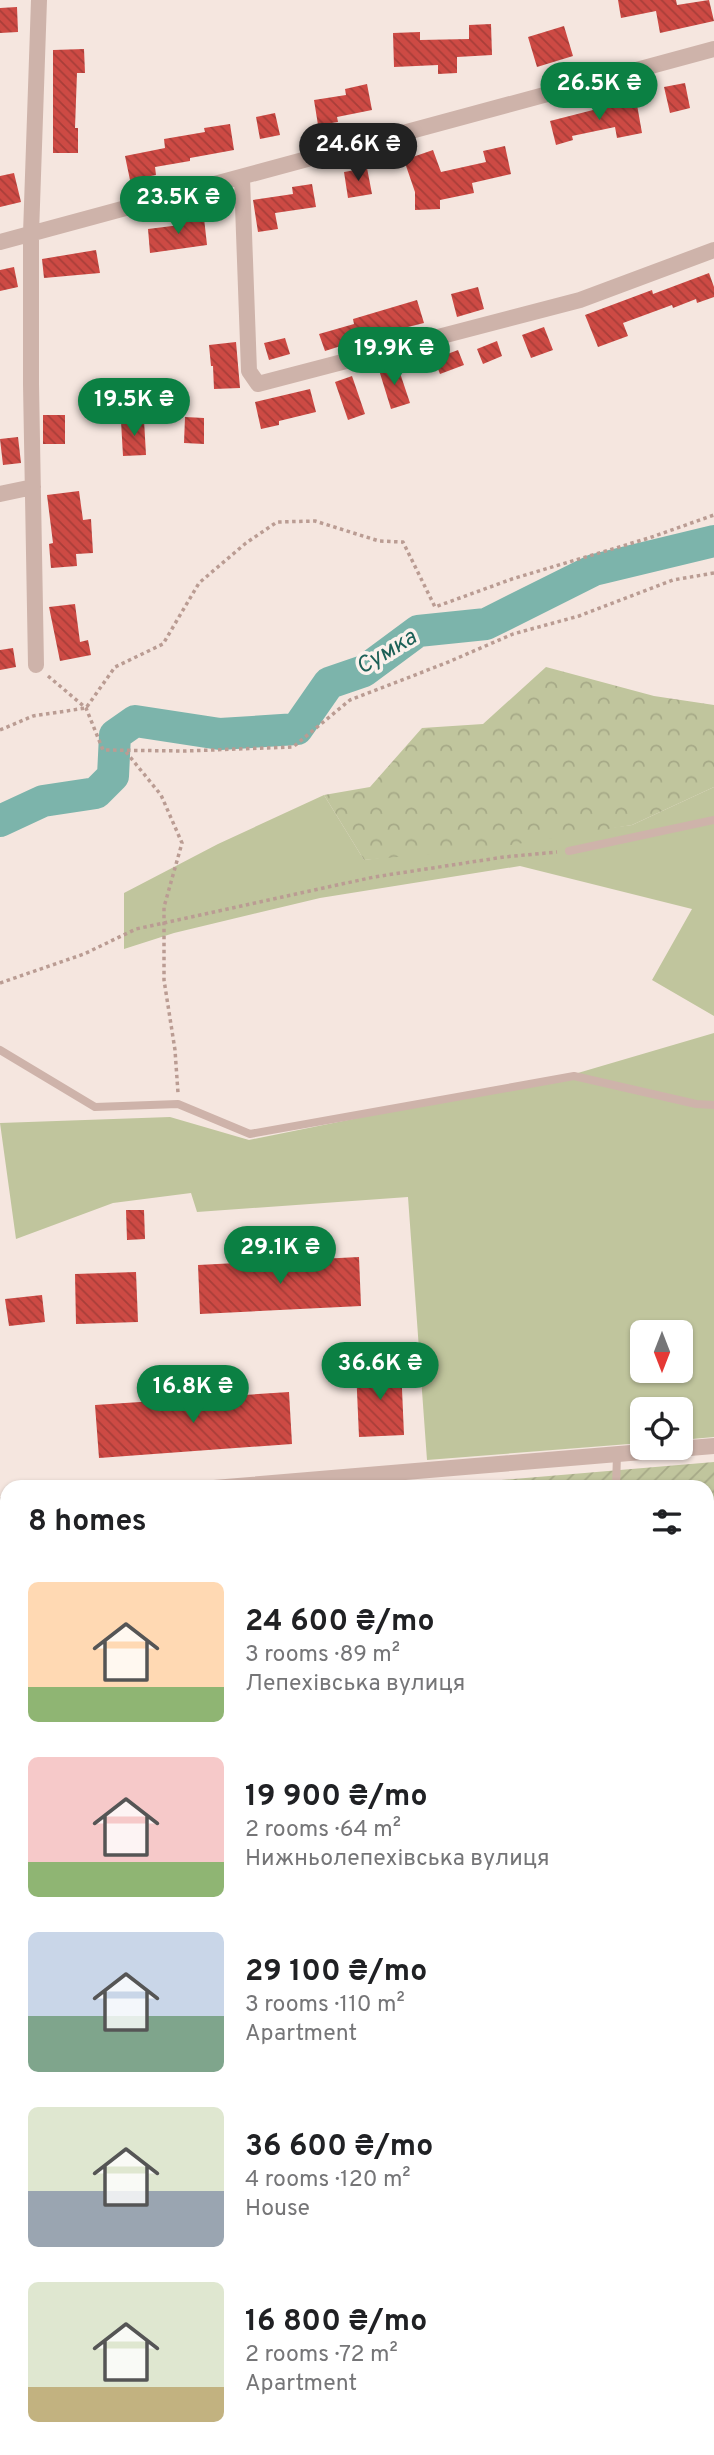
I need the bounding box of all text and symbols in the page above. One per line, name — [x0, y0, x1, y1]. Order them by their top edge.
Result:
pin: 26.5K ₴ — [534, 62, 664, 122]
text: 26.5K ₴ — [557, 70, 641, 99]
pin: 24.6K ₴ — [293, 124, 423, 183]
text: 24.6K ₴ — [315, 131, 401, 160]
pin: 23.5K ₴ — [113, 176, 243, 236]
text: 23.5K ₴ — [136, 184, 220, 213]
pin: 19.9K ₴ — [329, 328, 459, 387]
text: 19.9K ₴ — [354, 335, 434, 364]
pin: 19.5K ₴ — [69, 378, 199, 438]
text: 19.5K ₴ — [94, 386, 174, 415]
water label: Сумка — [351, 624, 423, 682]
pin: 29.1K ₴ — [215, 1226, 345, 1286]
text: 29.1K ₴ — [240, 1234, 320, 1263]
north arrow — [630, 1320, 693, 1382]
map controls — [630, 1320, 693, 1460]
pin: 36.6K ₴ — [315, 1342, 445, 1402]
text: 36.6K ₴ — [338, 1350, 422, 1379]
pin: 16.8K ₴ — [128, 1366, 258, 1425]
text: 16.8K ₴ — [153, 1373, 233, 1402]
button: locate — [630, 1397, 693, 1460]
icon: filters — [648, 1503, 686, 1541]
text: 8 homes — [28, 1504, 147, 1541]
text: 24 600 ₴/mo — [245, 1604, 435, 1641]
icon: home — [84, 1610, 168, 1694]
text: 3 rooms · 89 m² — [245, 1641, 400, 1670]
text: Лепехівська вулиця — [245, 1670, 465, 1699]
text: 19 900 ₴/mo — [245, 1779, 427, 1816]
icon: home — [84, 1785, 168, 1869]
text: 2 rooms · 64 m² — [245, 1816, 401, 1845]
text: Нижньолепехівська вулиця — [245, 1845, 550, 1874]
text: 29 100 ₴/mo — [245, 1954, 427, 1991]
icon: home — [84, 1960, 168, 2044]
text: 3 rooms · 110 m² — [245, 1991, 405, 2020]
text: Apartment — [245, 2020, 357, 2049]
text: 36 600 ₴/mo — [245, 2129, 433, 2166]
icon: home — [84, 2135, 168, 2219]
text: 4 rooms · 120 m² — [245, 2166, 411, 2195]
text: House — [245, 2195, 310, 2224]
text: 16 800 ₴/mo — [245, 2304, 427, 2341]
icon: home — [84, 2310, 168, 2394]
text: 2 rooms · 72 m² — [245, 2341, 398, 2370]
text: Apartment — [245, 2370, 357, 2399]

